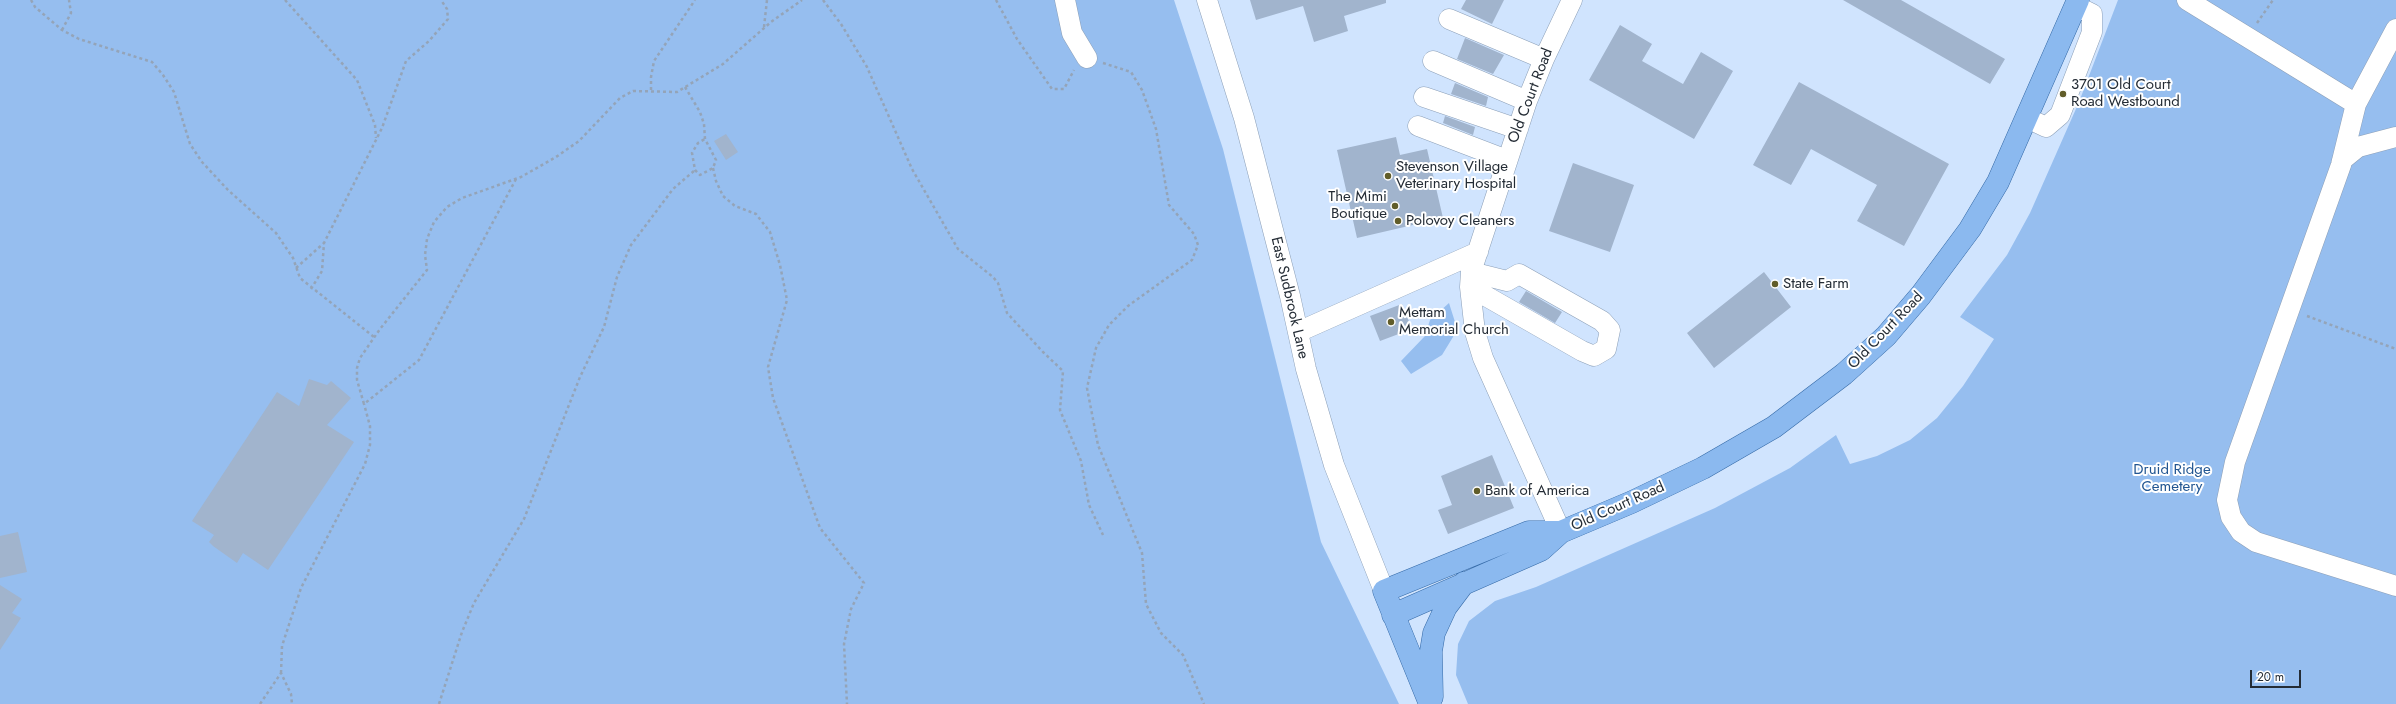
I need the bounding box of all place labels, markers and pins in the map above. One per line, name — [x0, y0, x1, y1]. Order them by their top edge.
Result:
place label: 3701 Old Court Road Westbound — [2071, 76, 2180, 111]
marker: 3701 Old Court Road Westbound — [2058, 89, 2068, 99]
place label: Stevenson Village Veterinary Hospital — [1396, 158, 1516, 193]
marker: Stevenson Village Veterinary Hospital — [1383, 171, 1393, 181]
place label: The Mimi Boutique — [1328, 188, 1387, 223]
marker: The Mimi Boutique — [1390, 201, 1400, 211]
place label: Polovoy Cleaners — [1406, 212, 1514, 230]
marker: Polovoy Cleaners — [1393, 216, 1403, 226]
place label: State Farm — [1783, 275, 1849, 293]
marker: State Farm — [1770, 279, 1780, 289]
place label: Mettam Memorial Church — [1399, 304, 1509, 339]
marker: Mettam Memorial Church — [1386, 317, 1396, 327]
place label: Bank of America — [1485, 482, 1589, 500]
marker: Bank of America — [1472, 486, 1482, 496]

